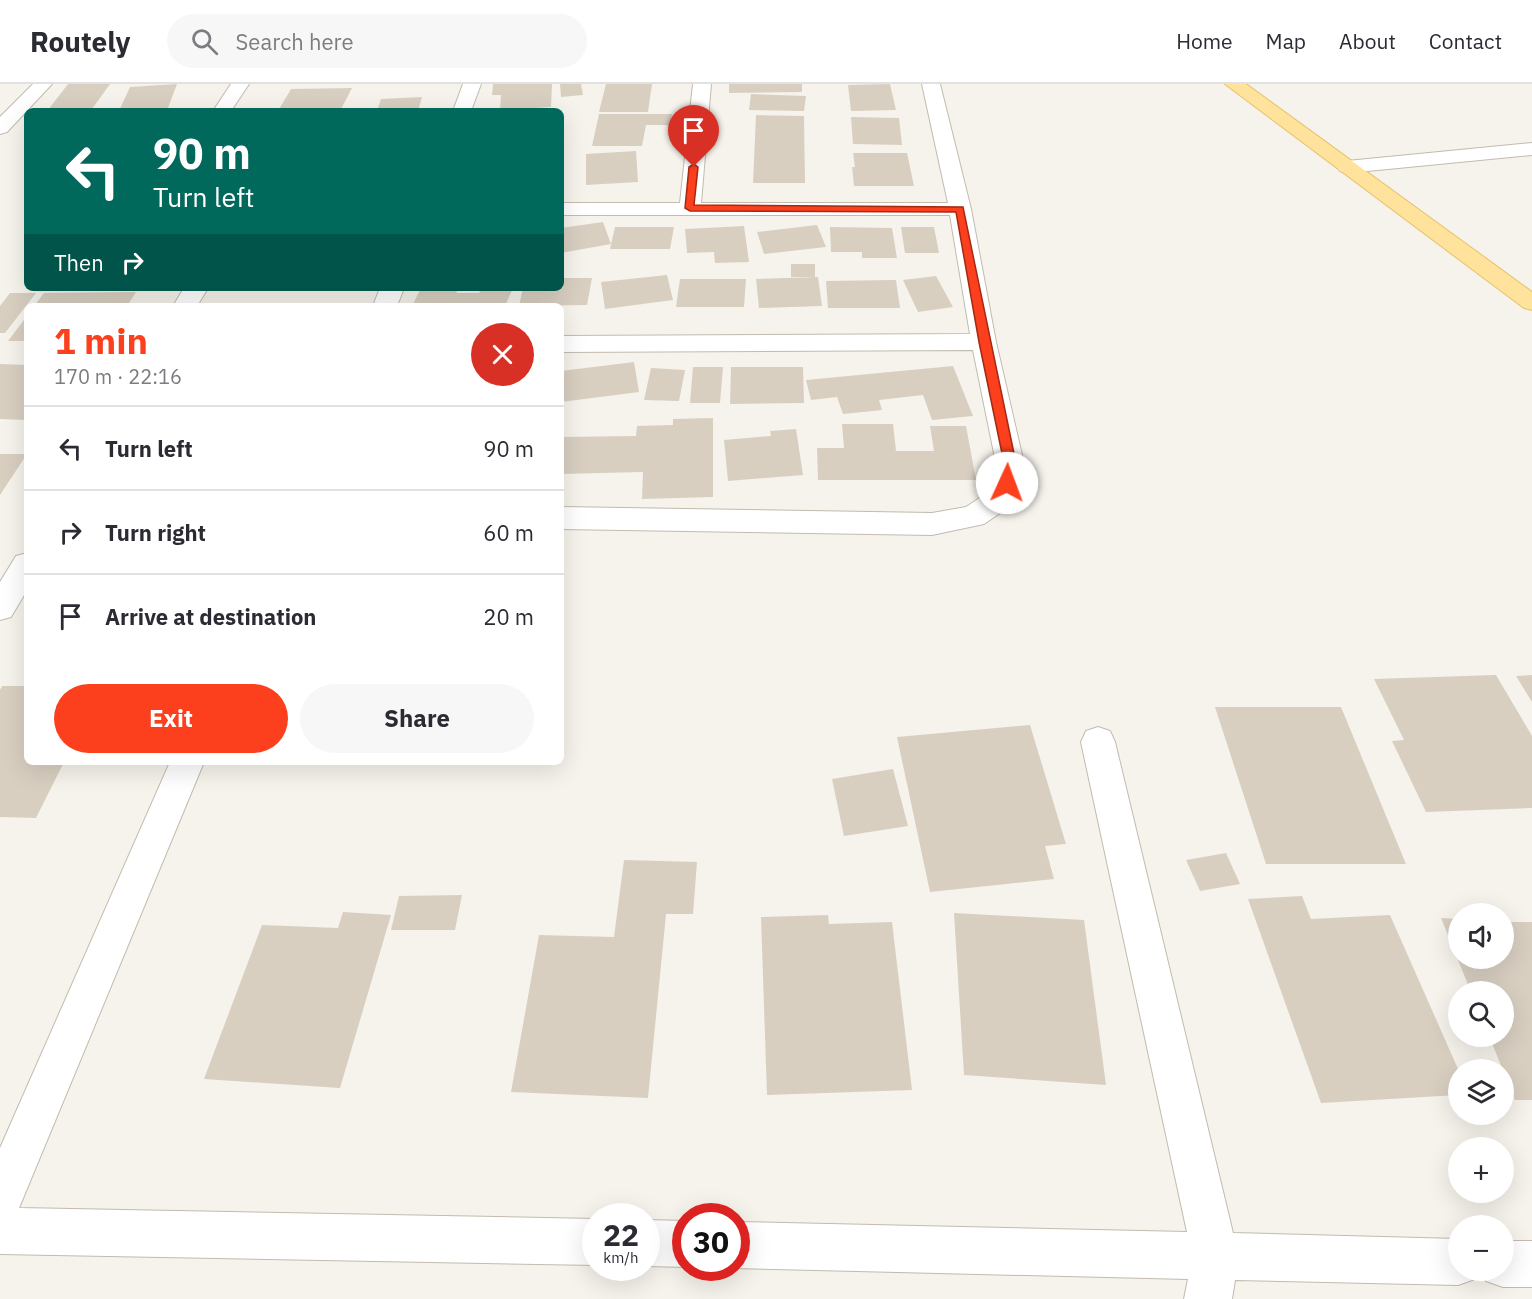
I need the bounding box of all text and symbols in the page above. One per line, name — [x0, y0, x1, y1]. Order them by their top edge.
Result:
search box — [167, 14, 587, 68]
text: Routely — [30, 23, 131, 60]
icon: search — [188, 25, 221, 58]
text: Search here — [236, 27, 354, 56]
text: Home — [1176, 27, 1233, 55]
text: Map — [1266, 27, 1306, 55]
text: About — [1339, 27, 1396, 55]
text: Contact — [1429, 27, 1502, 55]
pin — [668, 105, 719, 167]
icon: arrive — [677, 114, 710, 147]
text: 90 m — [153, 126, 251, 181]
icon: left — [54, 132, 132, 210]
text: Turn left — [153, 179, 254, 214]
icon: right — [116, 246, 149, 279]
text: Then — [54, 248, 104, 277]
text: 1 min — [54, 317, 148, 364]
button: close — [471, 323, 534, 386]
text: 170 m · 22:16 — [54, 363, 182, 390]
icon: left — [54, 432, 87, 465]
text: Turn left — [105, 434, 193, 463]
text: 90 m — [483, 434, 534, 463]
position arrow — [975, 451, 1039, 515]
icon: right — [54, 516, 87, 549]
text: Turn right — [105, 518, 206, 547]
text: 60 m — [483, 518, 534, 547]
icon: arrive — [54, 600, 87, 633]
text: Arrive at destination — [105, 602, 316, 631]
text: 20 m — [483, 602, 534, 631]
button: Exit — [54, 684, 288, 753]
button: Share — [300, 684, 534, 753]
map controls — [1448, 903, 1514, 1281]
button: sound — [1448, 903, 1514, 969]
button: search — [1448, 981, 1514, 1047]
button: layers — [1448, 1059, 1514, 1125]
button: + — [1448, 1137, 1514, 1203]
speed limit sign: 30 — [672, 1203, 750, 1281]
text: 22 — [603, 1215, 639, 1254]
button: − — [1448, 1215, 1514, 1281]
text: km/h — [603, 1248, 639, 1267]

